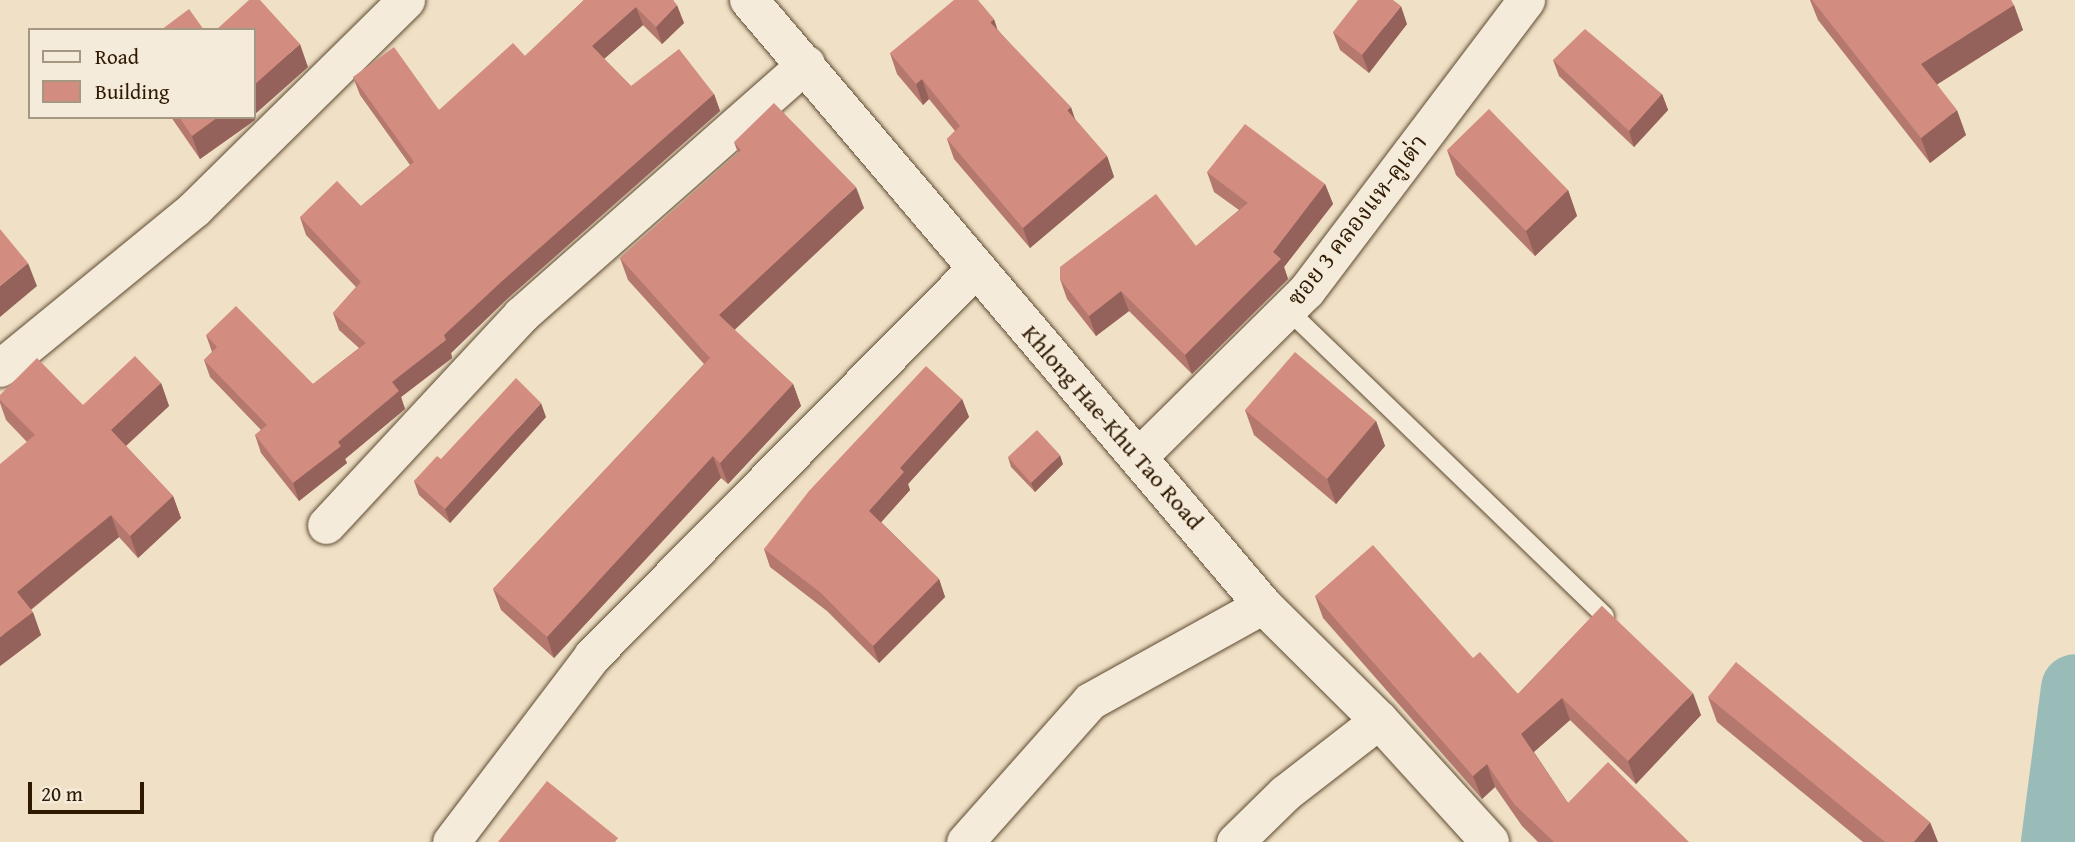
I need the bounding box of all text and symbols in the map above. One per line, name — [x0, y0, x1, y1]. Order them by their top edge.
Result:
legend — [28, 28, 256, 119]
text: Road — [95, 41, 139, 72]
text: Building — [95, 76, 169, 107]
street label: ซอย 3 คลองแห-คูเต่า — [1281, 128, 1433, 312]
street label: Khlong Hae-Khu Tao Road — [1016, 319, 1210, 535]
scale bar — [32, 768, 147, 812]
text: 20 m — [41, 778, 83, 809]

